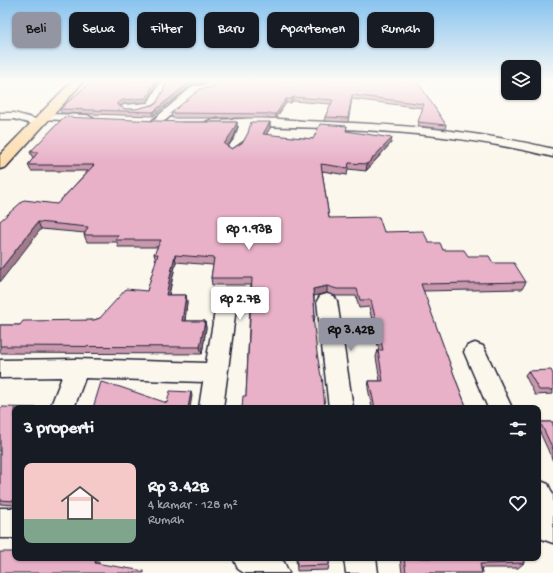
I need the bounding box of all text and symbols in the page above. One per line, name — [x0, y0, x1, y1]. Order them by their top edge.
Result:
chip: Beli — [12, 12, 61, 48]
chip: Sewa — [69, 12, 129, 48]
chip: Filter — [137, 12, 196, 48]
chip: Baru — [204, 12, 259, 48]
chip: Apartemen — [267, 12, 359, 48]
chip: Rumah — [367, 12, 434, 48]
map controls — [501, 60, 541, 100]
button: layers — [501, 60, 541, 100]
pin: Rp 1.93B — [208, 217, 290, 251]
text: Rp 1.93B — [226, 222, 272, 237]
pin: Rp 2.7B — [203, 287, 277, 321]
text: Rp 2.7B — [220, 292, 260, 307]
pin: Rp 3.42B — [310, 318, 392, 352]
text: Rp 3.42B — [328, 323, 374, 338]
icon: filters — [507, 418, 529, 440]
text: 3 properti — [24, 419, 94, 439]
text: Rp 3.42B — [148, 478, 209, 498]
icon: home — [56, 479, 104, 527]
icon: heart — [507, 492, 529, 514]
text: 4 kamar · 128 m² — [148, 498, 238, 513]
text: Rumah — [148, 513, 184, 528]

